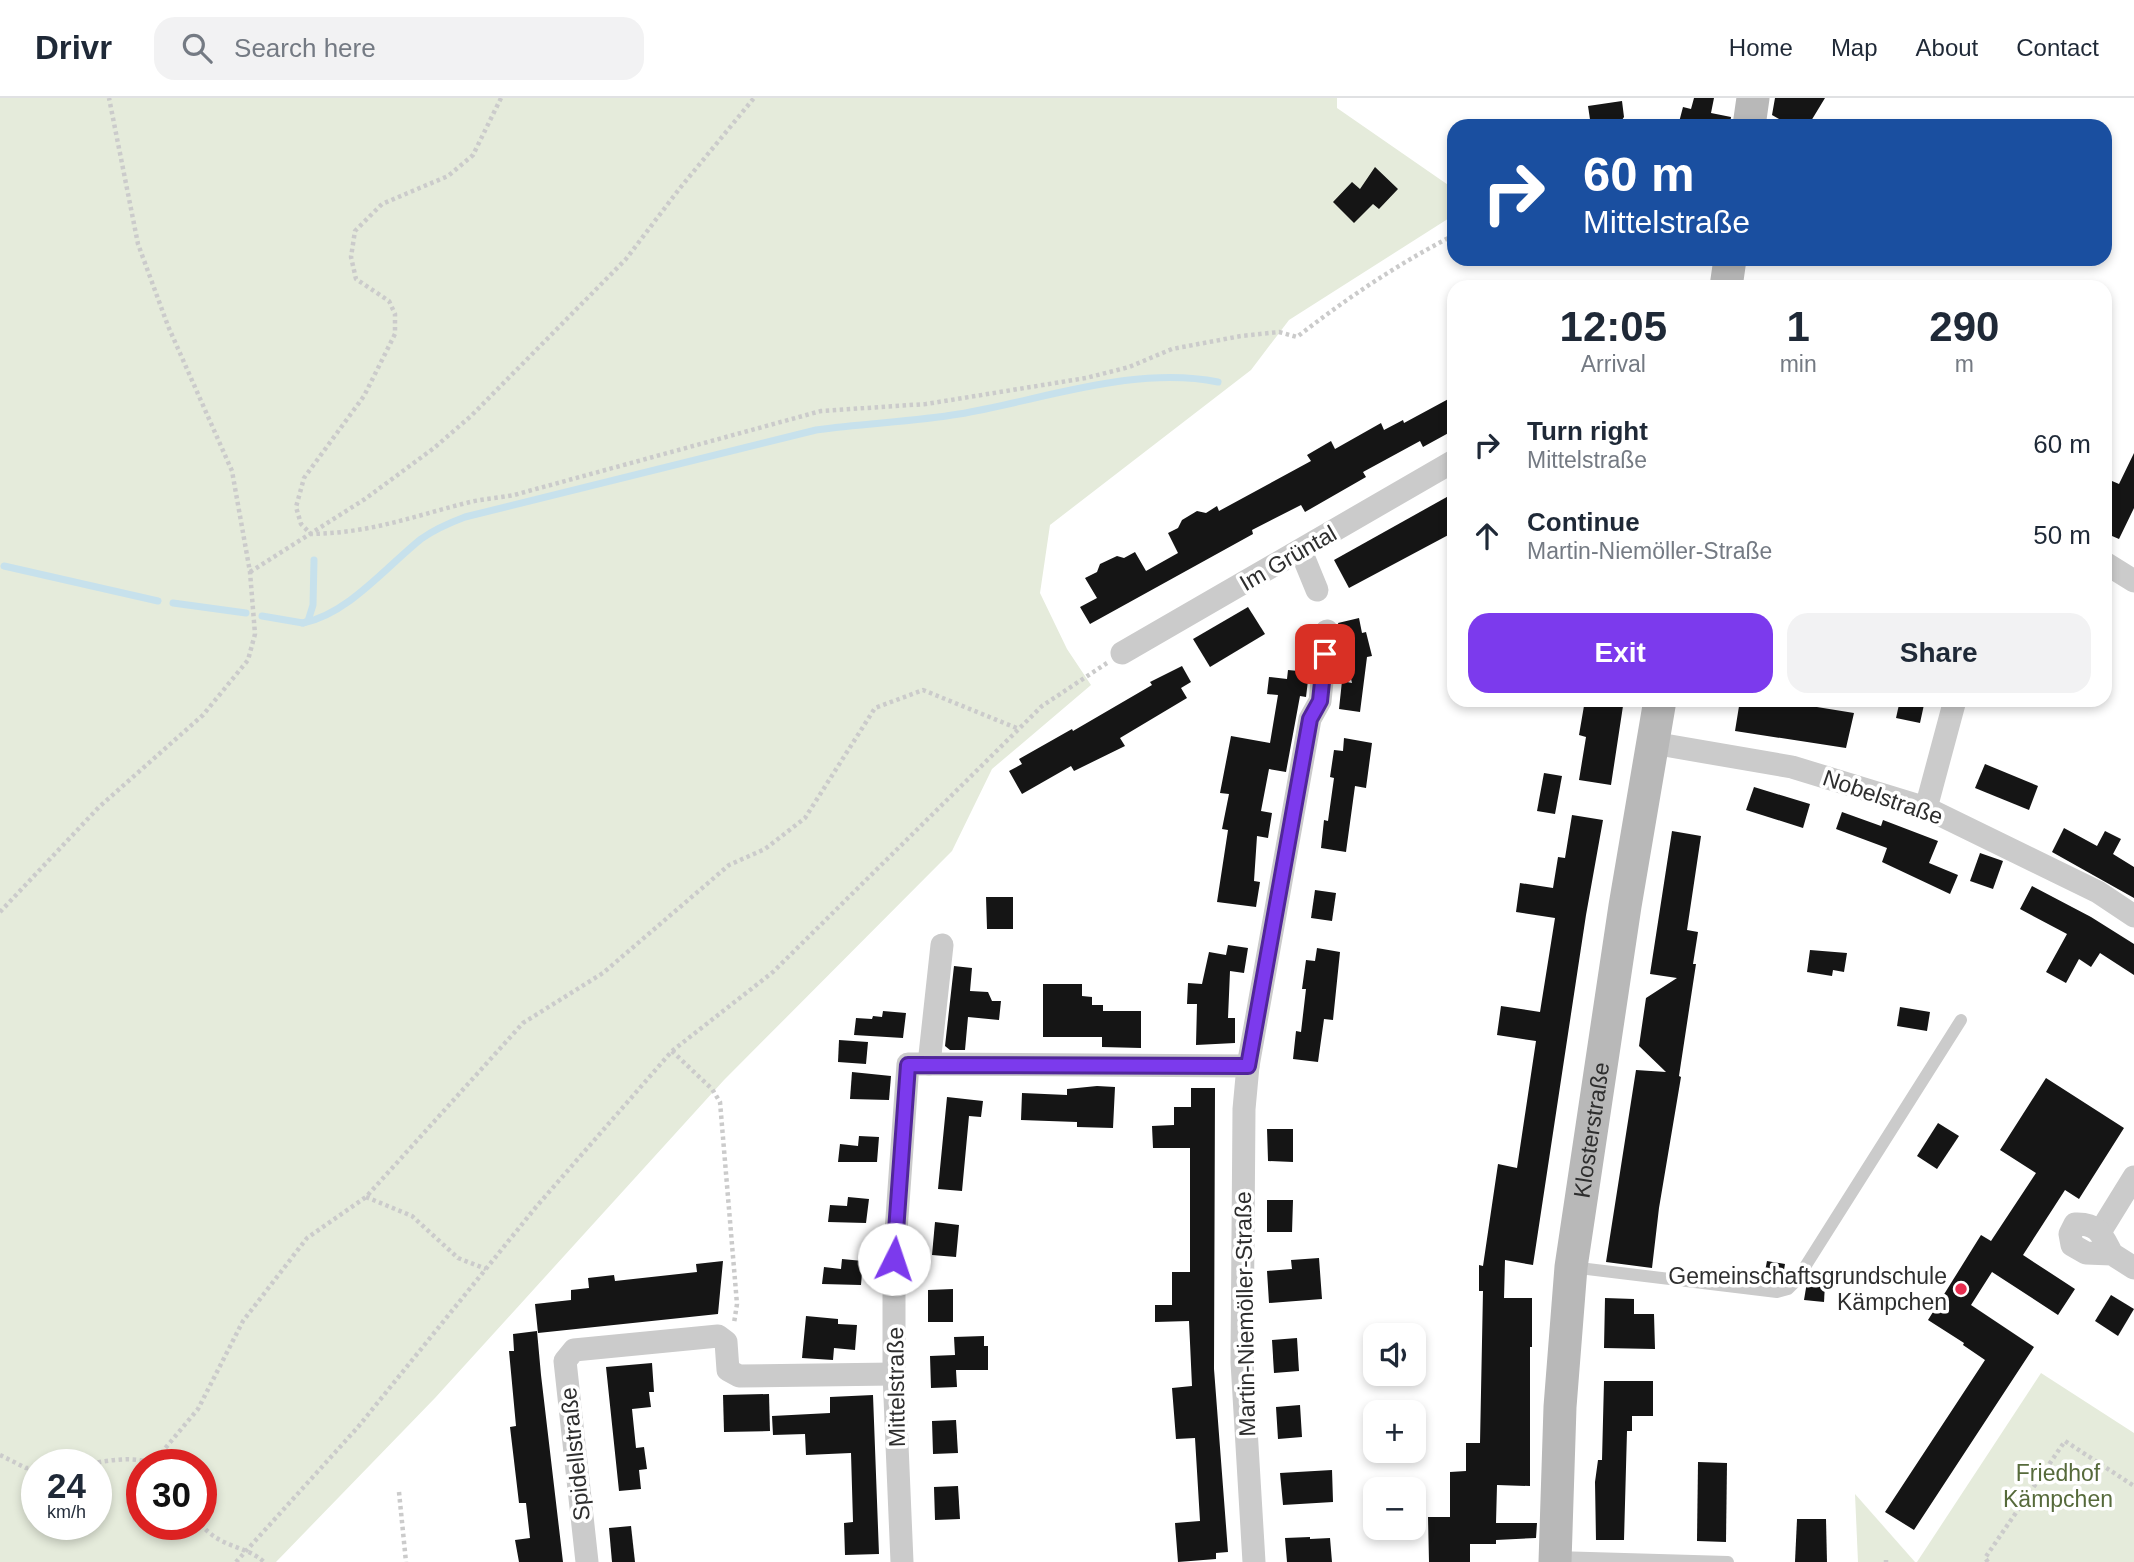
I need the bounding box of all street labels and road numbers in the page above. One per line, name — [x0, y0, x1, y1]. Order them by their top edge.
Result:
street label: Im Grüntal — [1235, 520, 1341, 596]
street label: Nobelstraße — [1820, 764, 1946, 830]
street label: Klosterstraße — [1569, 1060, 1614, 1200]
street label: Martin-Niemöller-Straße — [1230, 1191, 1260, 1437]
street label: Mittelstraße — [882, 1327, 910, 1447]
street label: Spidellstraße — [555, 1386, 595, 1522]

